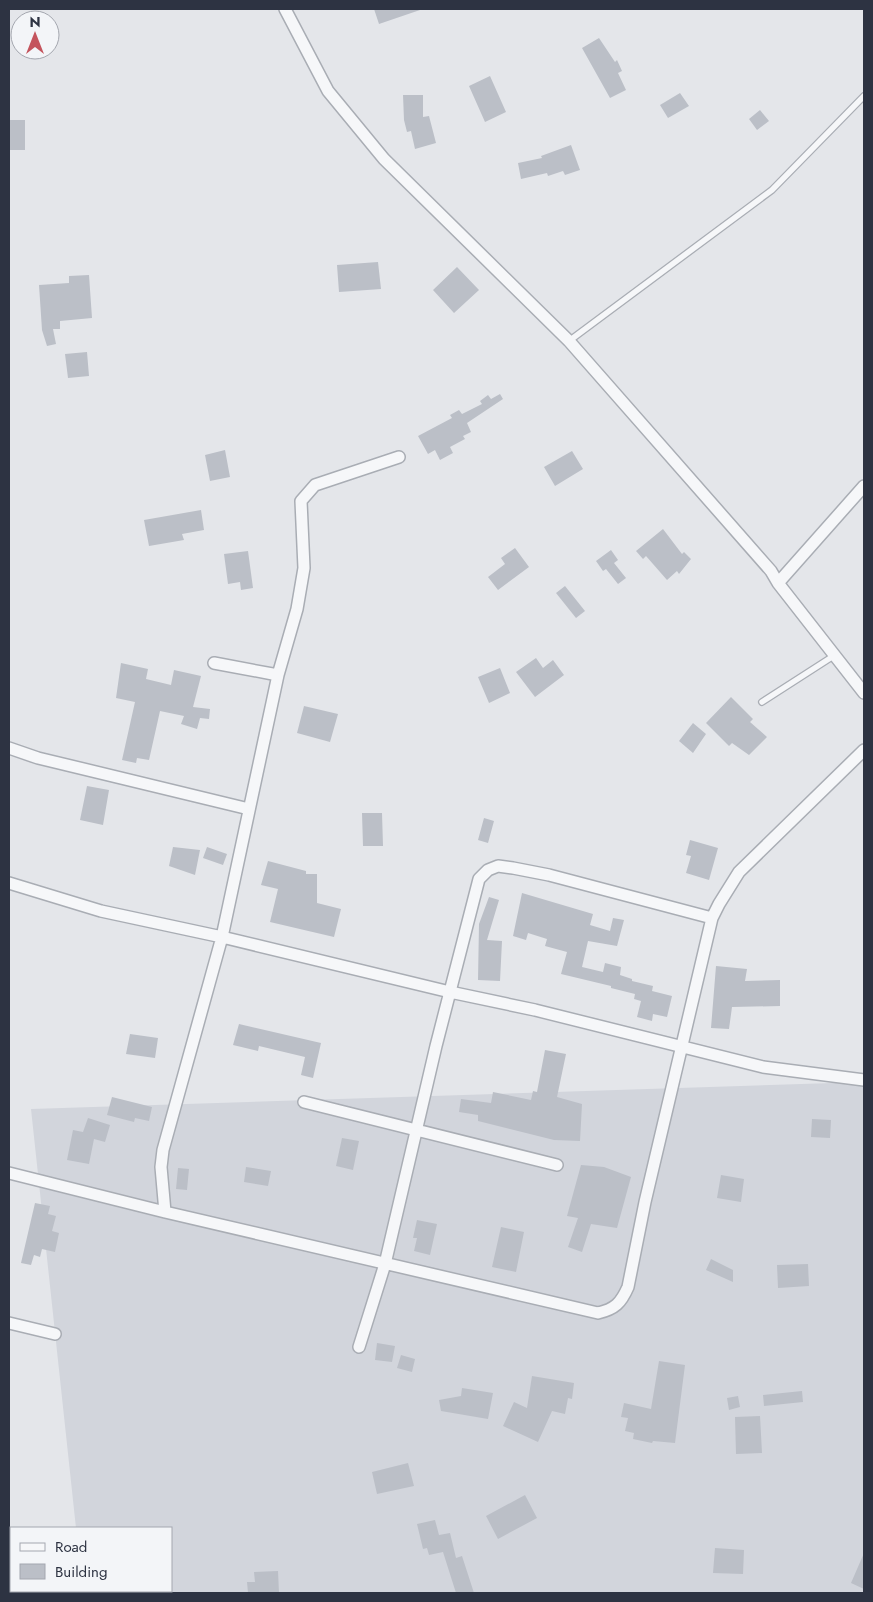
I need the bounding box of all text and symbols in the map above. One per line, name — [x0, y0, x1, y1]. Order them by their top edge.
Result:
north arrow — [10, 10, 60, 60]
text: N — [29, 12, 41, 32]
legend — [10, 1527, 172, 1592]
text: Road — [55, 1536, 87, 1558]
text: Building — [55, 1561, 107, 1583]

